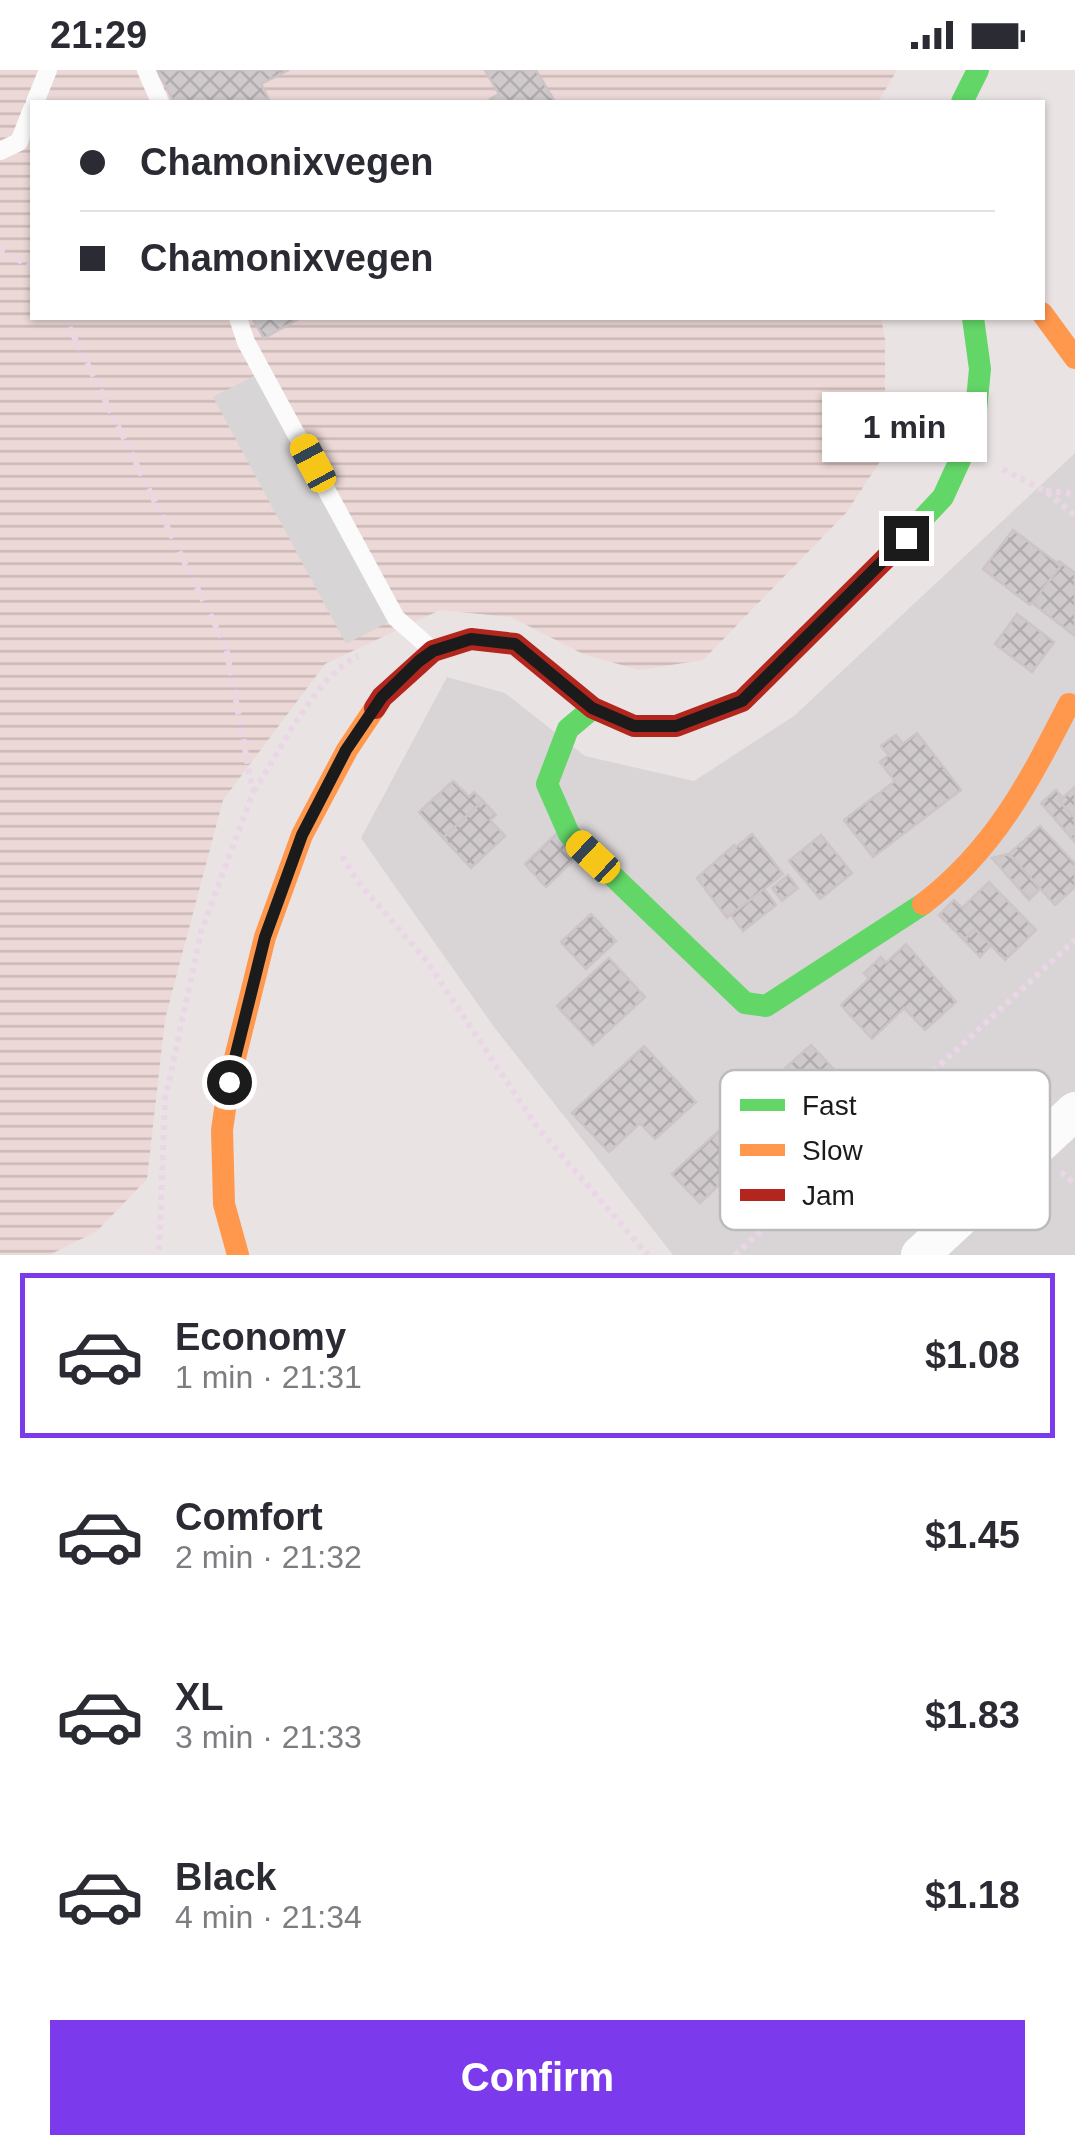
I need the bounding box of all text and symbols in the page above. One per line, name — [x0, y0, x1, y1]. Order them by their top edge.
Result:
text: 21:29 — [50, 14, 147, 56]
text: Chamonixvegen — [140, 141, 434, 183]
text: Chamonixvegen — [140, 237, 434, 279]
callout: 1 min — [824, 393, 988, 463]
text: 1 min — [863, 409, 946, 445]
car — [286, 429, 340, 497]
route end — [884, 516, 929, 561]
car — [561, 826, 625, 888]
route start — [207, 1060, 252, 1105]
legend — [720, 1070, 1050, 1230]
text: Fast — [802, 1090, 857, 1121]
text: Slow — [802, 1135, 863, 1166]
text: Jam — [802, 1180, 855, 1211]
icon: car — [55, 1311, 145, 1401]
text: Economy — [175, 1316, 346, 1358]
text: $1.08 — [925, 1334, 1020, 1376]
text: 1 min · 21:31 — [175, 1359, 362, 1395]
icon: car — [55, 1491, 145, 1581]
text: Comfort — [175, 1496, 323, 1538]
text: $1.45 — [925, 1514, 1020, 1556]
text: 2 min · 21:32 — [175, 1539, 362, 1575]
icon: car — [55, 1671, 145, 1761]
text: XL — [175, 1676, 224, 1718]
text: $1.83 — [925, 1694, 1020, 1736]
text: 3 min · 21:33 — [175, 1719, 362, 1755]
icon: car — [55, 1851, 145, 1941]
text: Black — [175, 1856, 276, 1898]
text: $1.18 — [925, 1874, 1020, 1916]
text: 4 min · 21:34 — [175, 1899, 362, 1935]
button: Confirm — [50, 2020, 1025, 2135]

